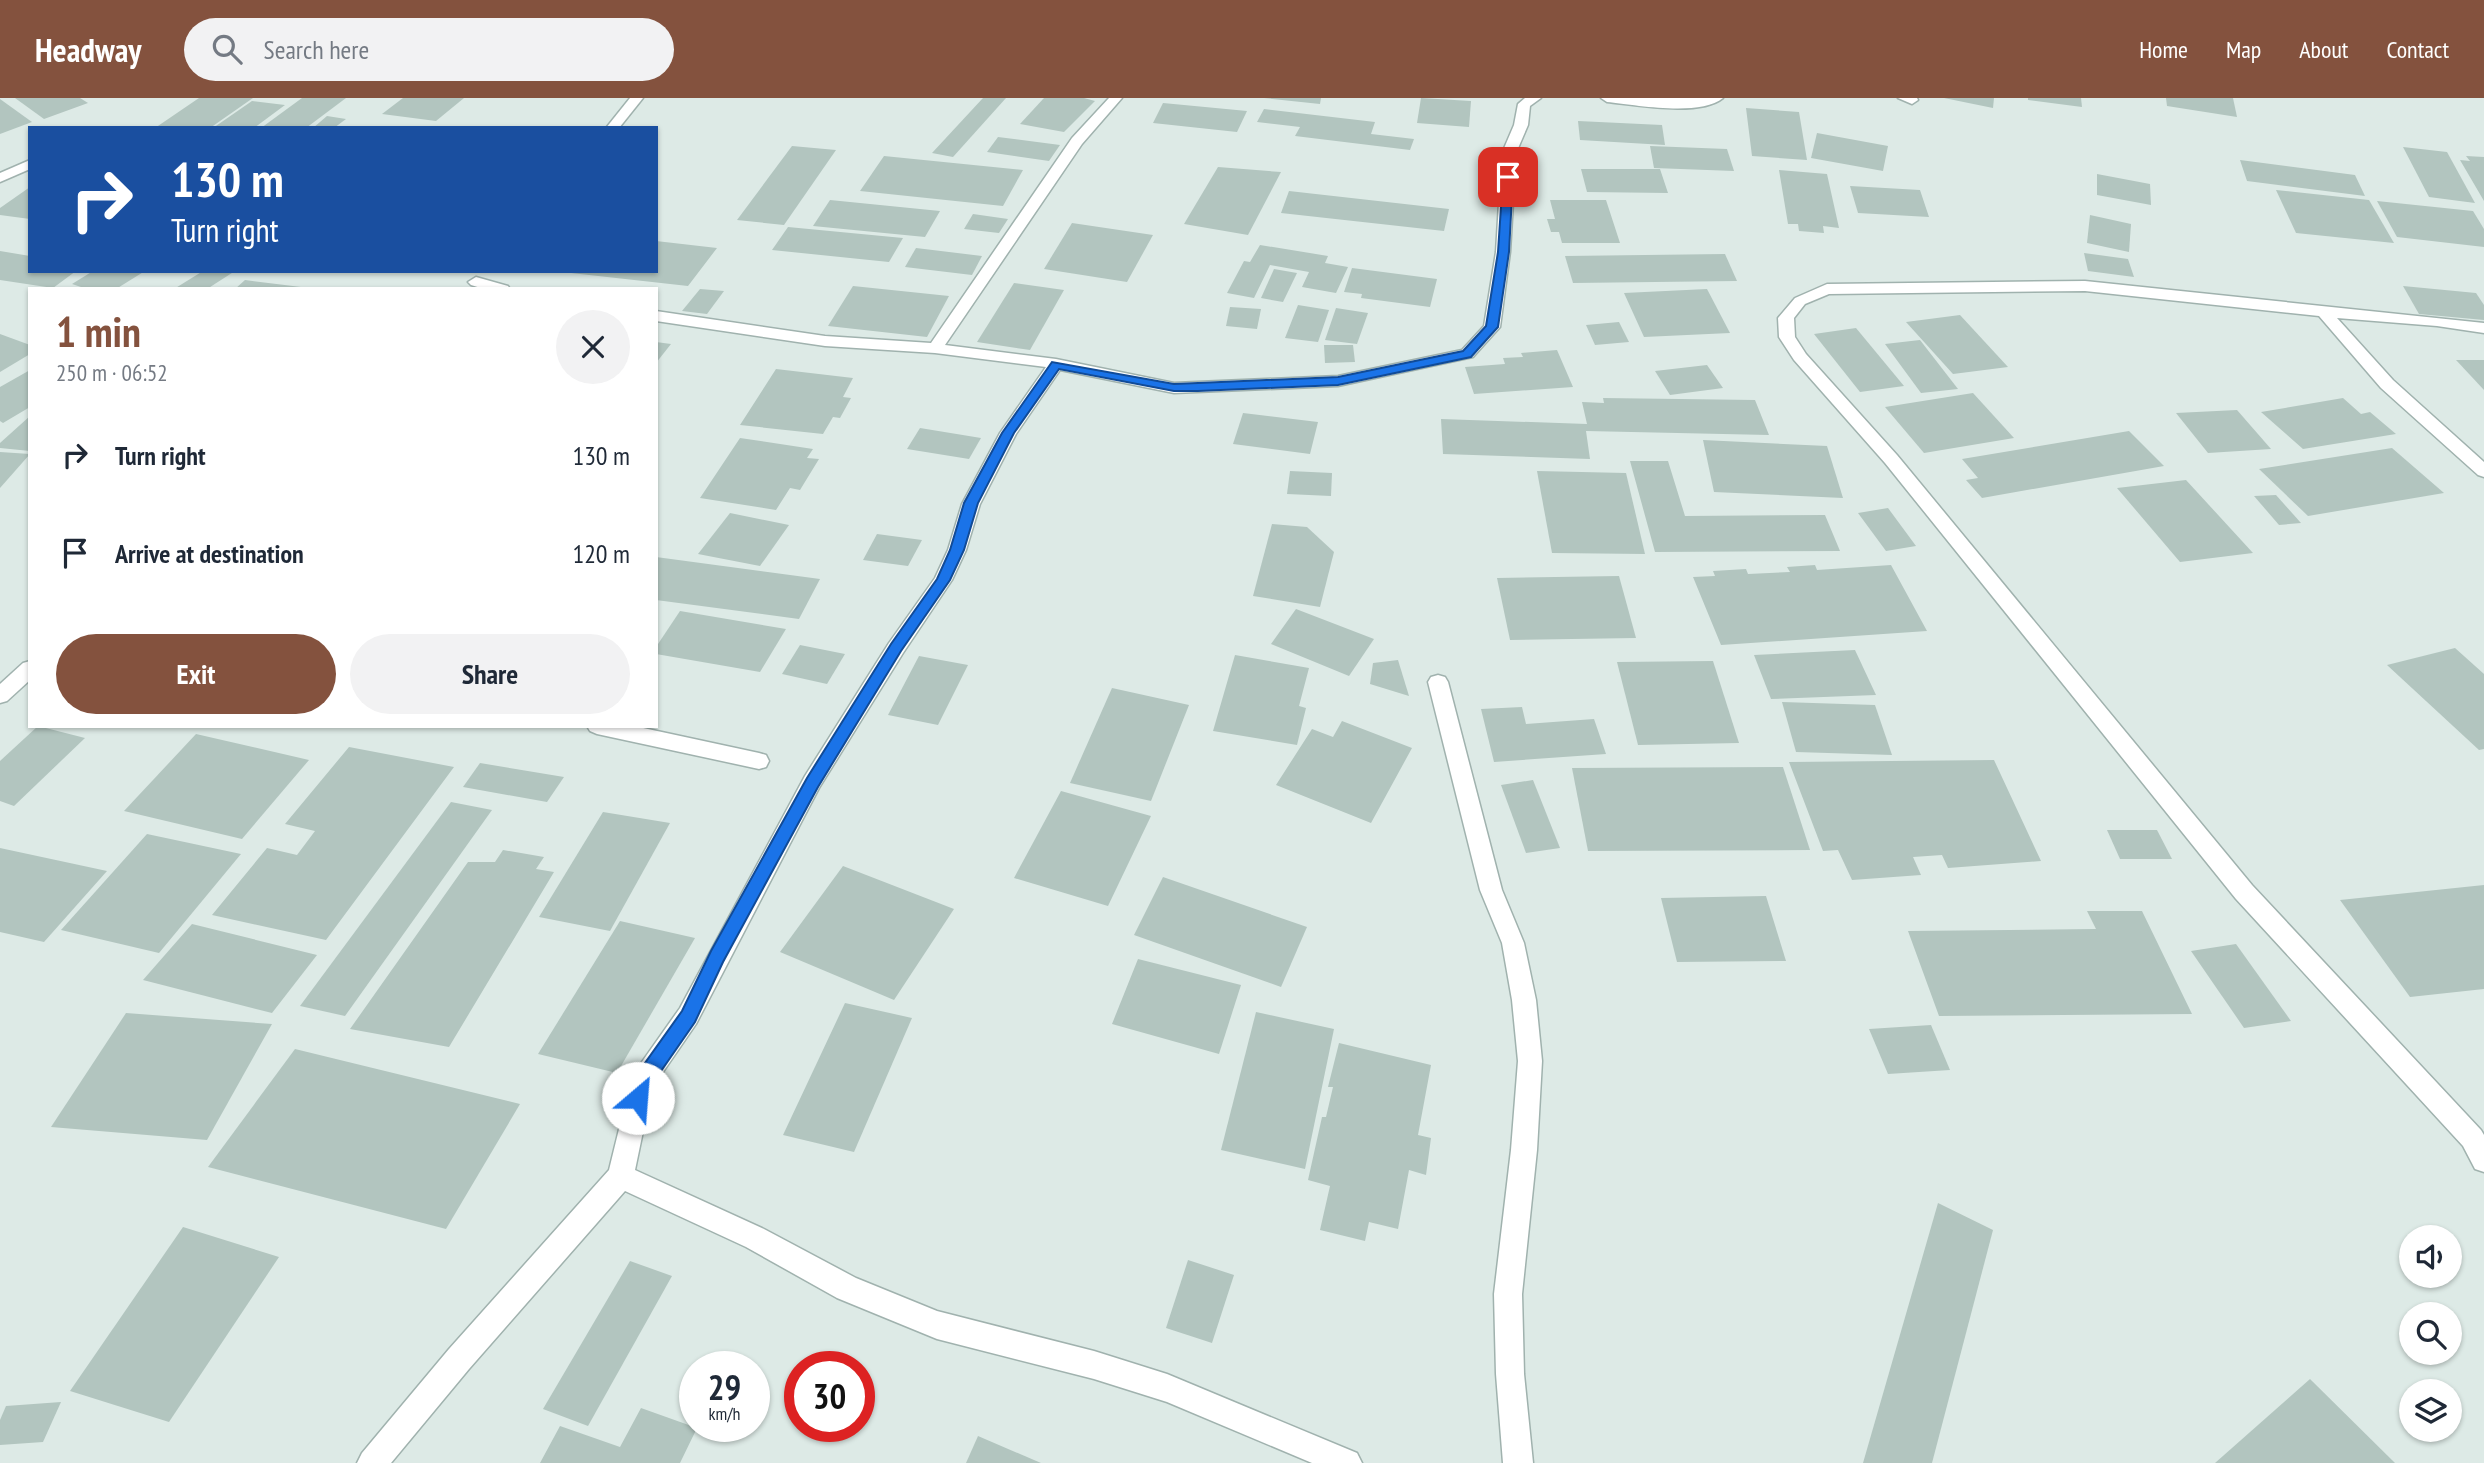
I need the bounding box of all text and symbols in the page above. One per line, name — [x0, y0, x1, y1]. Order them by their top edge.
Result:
search box — [184, 18, 674, 81]
text: Headway — [35, 28, 142, 71]
icon: search — [208, 30, 246, 68]
text: Search here — [264, 33, 369, 66]
text: Home — [2139, 34, 2188, 65]
text: Map — [2226, 34, 2261, 65]
text: About — [2299, 34, 2348, 65]
text: Contact — [2386, 34, 2449, 65]
text: 130 m — [171, 147, 284, 211]
pin — [1478, 147, 1538, 207]
icon: right — [56, 154, 147, 245]
icon: arrive — [1489, 158, 1527, 196]
text: Turn right — [171, 209, 279, 251]
text: 1 min — [56, 304, 141, 359]
button: close — [556, 310, 630, 384]
text: 250 m · 06:52 — [56, 358, 168, 387]
icon: right — [56, 436, 94, 474]
text: Turn right — [115, 439, 206, 472]
text: 130 m — [572, 439, 630, 472]
icon: arrive — [56, 534, 94, 572]
text: Arrive at destination — [115, 537, 304, 570]
text: 120 m — [572, 537, 630, 570]
button: Exit — [56, 634, 336, 714]
button: Share — [350, 634, 630, 714]
position arrow — [601, 1061, 675, 1135]
map controls — [2399, 1225, 2462, 1442]
button: sound — [2399, 1225, 2462, 1288]
button: search — [2399, 1302, 2462, 1365]
speed limit sign: 30 — [784, 1351, 875, 1442]
text: 29 — [708, 1364, 741, 1410]
button: layers — [2399, 1379, 2462, 1442]
text: km/h — [709, 1402, 740, 1425]

